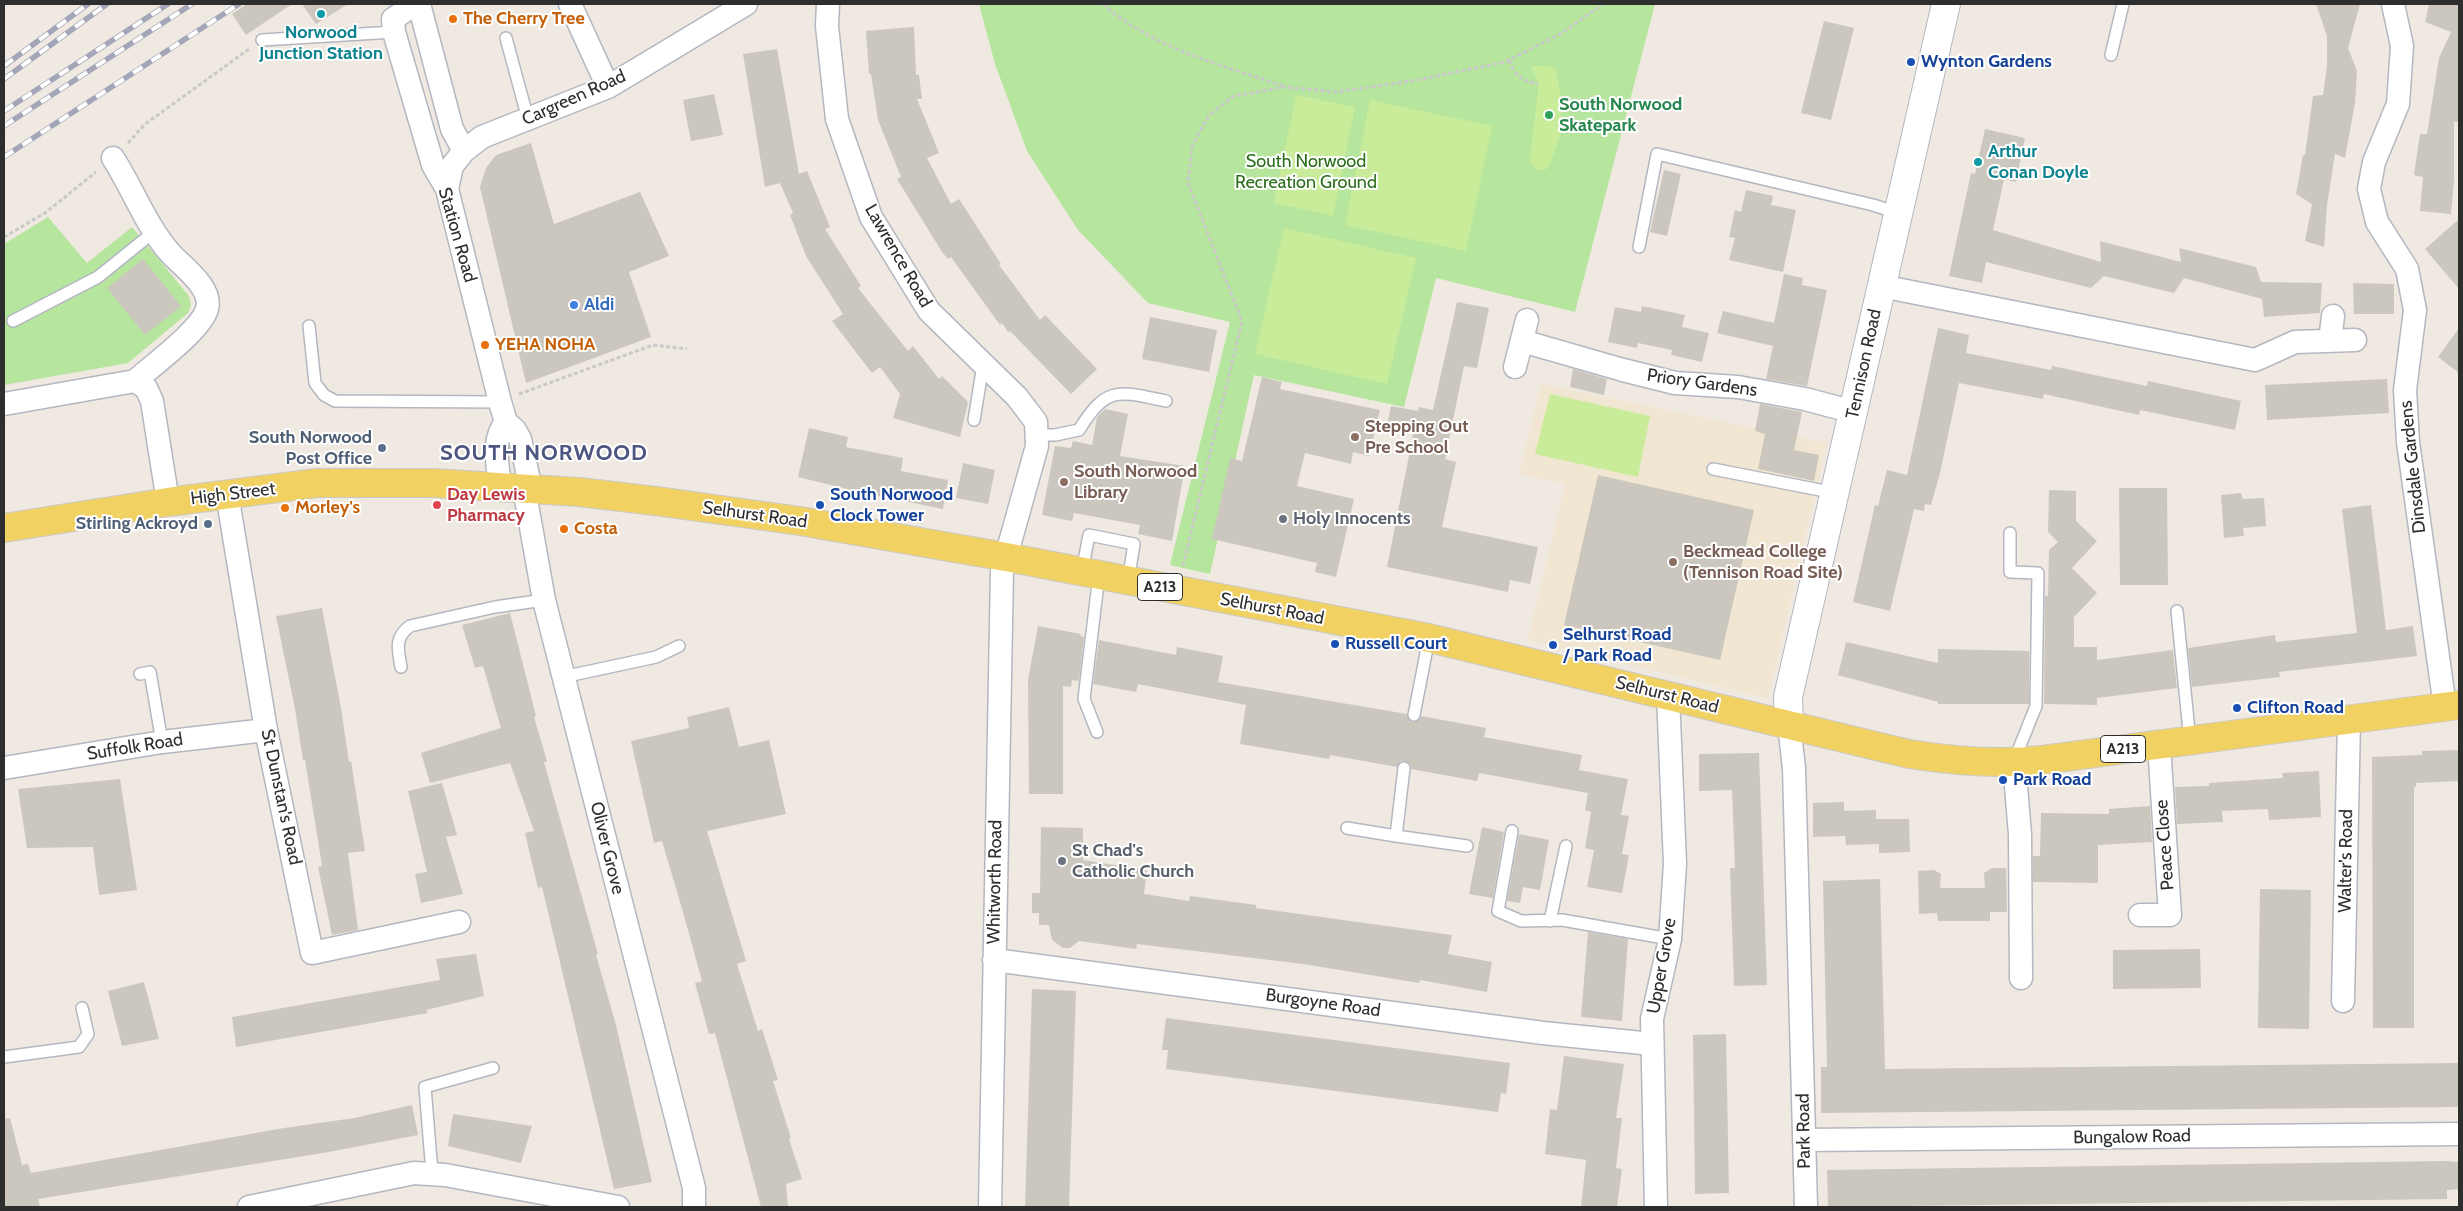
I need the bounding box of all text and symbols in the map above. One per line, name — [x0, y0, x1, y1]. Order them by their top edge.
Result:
marker: Norwood Junction Station — [315, 8, 327, 20]
place label: The Cherry Tree — [463, 8, 585, 30]
marker: The Cherry Tree — [447, 13, 459, 25]
place label: Norwood Junction Station — [259, 22, 383, 64]
place label: Wynton Gardens — [1921, 51, 2052, 73]
marker: Wynton Gardens — [1905, 56, 1917, 68]
street label: Cargreen Road — [519, 65, 629, 131]
place label: South Norwood Skatepark — [1559, 94, 1682, 136]
marker: South Norwood Skatepark — [1543, 109, 1555, 121]
place label: Arthur Conan Doyle — [1988, 141, 2088, 183]
park label: South Norwood Recreation Ground — [1235, 151, 1377, 193]
marker: Arthur Conan Doyle — [1972, 156, 1984, 168]
street label: Station Road — [433, 185, 481, 285]
street label: Lawrence Road — [860, 201, 936, 311]
place label: Aldi — [584, 294, 614, 316]
marker: Aldi — [568, 299, 580, 311]
street label: Tennison Road — [1842, 307, 1886, 421]
place label: YEHA NOHA — [495, 334, 595, 356]
marker: YEHA NOHA — [479, 339, 491, 351]
street label: Priory Gardens — [1645, 365, 1759, 401]
street label: Dinsdale Gardens — [2395, 400, 2431, 534]
place label: Stepping Out Pre School — [1365, 416, 1468, 458]
place label: South Norwood Post Office — [249, 427, 372, 469]
marker: Stepping Out Pre School — [1349, 431, 1361, 443]
district label: SOUTH NORWOOD — [438, 441, 650, 467]
marker: South Norwood Post Office — [376, 442, 388, 454]
place label: South Norwood Library — [1074, 461, 1197, 504]
marker: South Norwood Library — [1058, 476, 1070, 488]
street label: High Street — [189, 478, 277, 510]
place label: Day Lewis Pharmacy — [447, 484, 525, 526]
place label: South Norwood Clock Tower — [830, 484, 953, 526]
place label: Morley's — [295, 497, 360, 519]
street label: Selhurst Road — [701, 497, 809, 533]
marker: Day Lewis Pharmacy — [431, 499, 443, 511]
marker: South Norwood Clock Tower — [814, 499, 826, 511]
marker: Morley's — [279, 502, 291, 514]
place label: Holy Innocents — [1293, 508, 1411, 530]
place label: Stirling Ackroyd — [76, 513, 198, 535]
marker: Holy Innocents — [1277, 513, 1289, 525]
marker: Stirling Ackroyd — [202, 518, 214, 530]
place label: Costa — [574, 518, 618, 540]
marker: Costa — [558, 523, 570, 535]
place label: Beckmead College (Tennison Road Site) — [1683, 541, 1843, 584]
marker: Beckmead College (Tennison Road Site) — [1667, 556, 1679, 568]
road number: A213 — [1138, 574, 1182, 600]
street label: Selhurst Road — [1218, 588, 1326, 630]
place label: Selhurst Road / Park Road — [1563, 624, 1671, 666]
place label: Russell Court — [1345, 633, 1447, 655]
marker: Russell Court — [1329, 638, 1341, 650]
marker: Selhurst Road / Park Road — [1547, 639, 1559, 651]
street label: Selhurst Road — [1613, 672, 1721, 718]
place label: Clifton Road — [2247, 697, 2344, 719]
marker: Clifton Road — [2231, 702, 2243, 714]
street label: St Dunstan's Road — [256, 727, 306, 867]
street label: Suffolk Road — [85, 729, 185, 765]
road number: A213 — [2100, 736, 2146, 762]
place label: Park Road — [2013, 769, 2092, 791]
marker: Park Road — [1997, 774, 2009, 786]
street label: Peace Close — [2151, 799, 2179, 891]
street label: Oliver Grove — [585, 800, 629, 896]
street label: Walter's Road — [2334, 809, 2358, 913]
street label: Whitworth Road — [983, 820, 1007, 944]
place label: St Chad's Catholic Church — [1072, 840, 1194, 882]
marker: St Chad's Catholic Church — [1056, 855, 1068, 867]
street label: Upper Grove — [1643, 916, 1681, 1016]
street label: Burgoyne Road — [1264, 984, 1382, 1022]
street label: Park Road — [1793, 1093, 1815, 1169]
street label: Bungalow Road — [2073, 1125, 2191, 1149]

